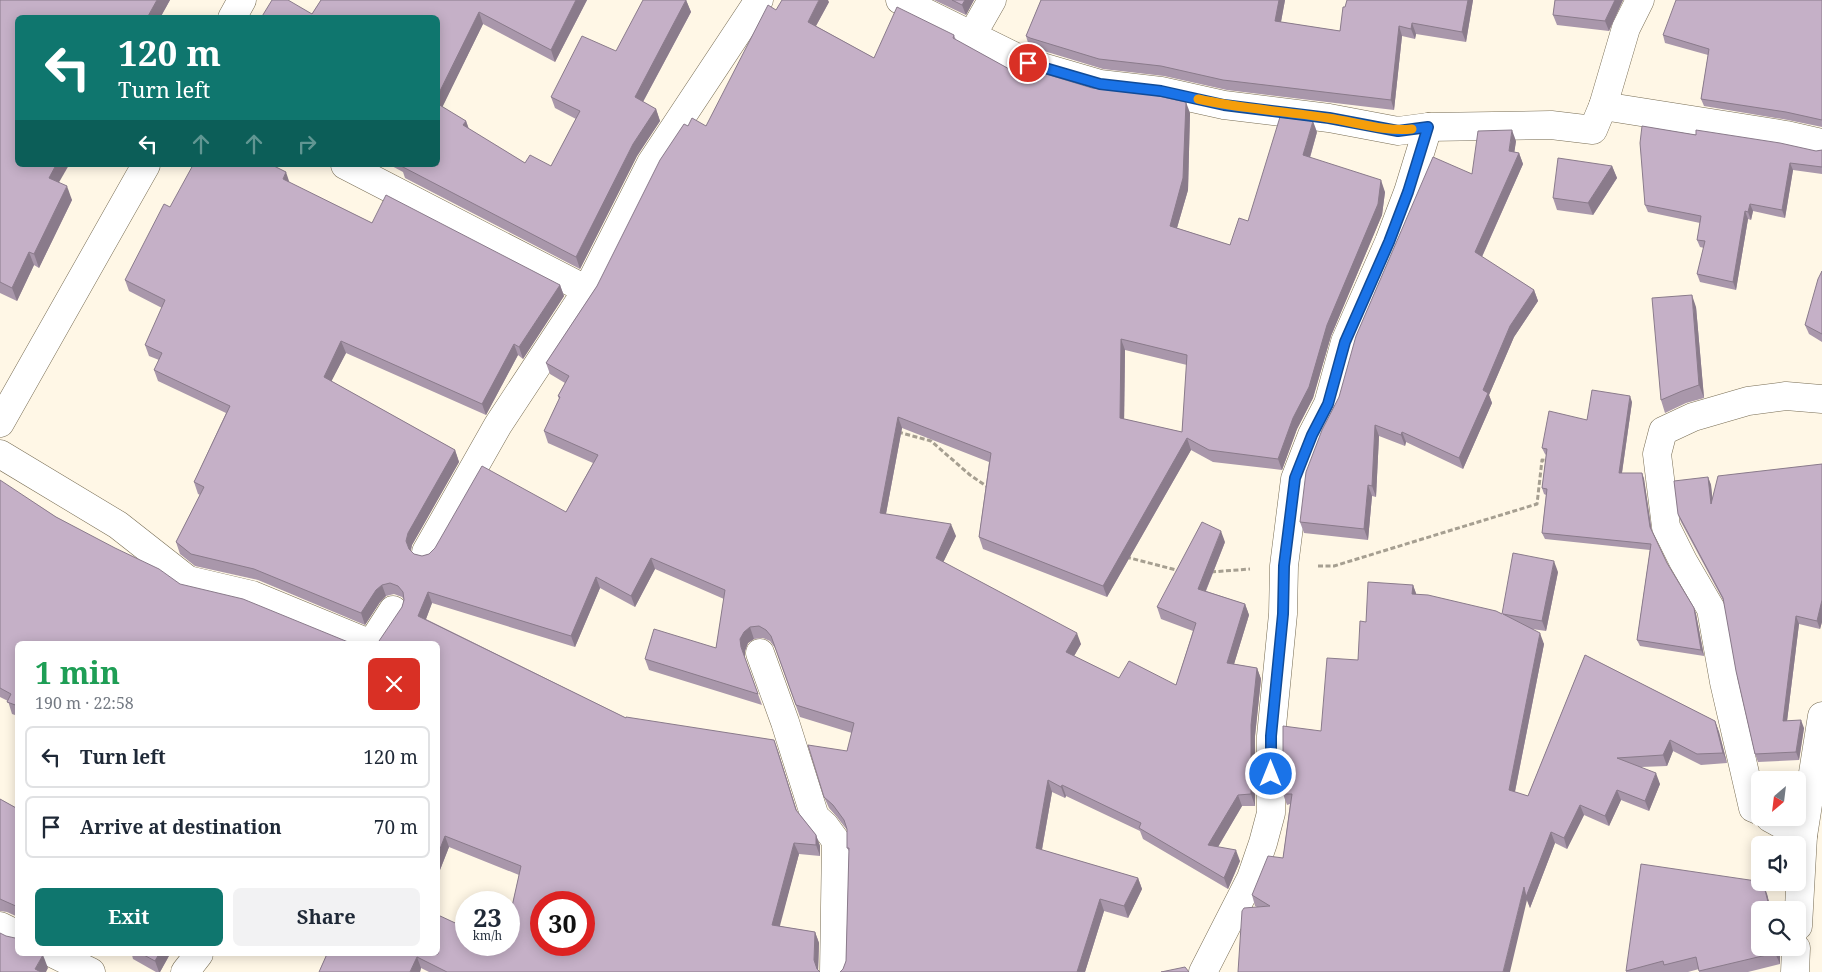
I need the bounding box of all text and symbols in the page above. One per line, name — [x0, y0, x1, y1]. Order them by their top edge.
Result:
text: 120 m — [118, 29, 221, 76]
icon: left — [35, 35, 100, 100]
pin — [1007, 42, 1049, 84]
icon: arrive — [1014, 49, 1042, 77]
text: Turn left — [118, 74, 210, 104]
icon: left — [134, 130, 162, 158]
icon: ahead — [187, 130, 215, 158]
icon: ahead — [240, 130, 268, 158]
icon: right — [293, 130, 321, 158]
text: 1 min — [35, 652, 120, 693]
button: close — [368, 658, 420, 710]
text: 190 m · 22:58 — [35, 692, 134, 714]
icon: left — [37, 743, 65, 771]
text: Turn left — [80, 744, 166, 770]
text: 120 m — [363, 744, 418, 770]
position arrow — [1244, 747, 1296, 799]
north arrow — [1751, 771, 1806, 826]
map controls — [1751, 771, 1806, 956]
icon: arrive — [37, 813, 65, 841]
text: Arrive at destination — [80, 814, 282, 840]
text: 70 m — [374, 814, 418, 840]
button: sound — [1751, 836, 1806, 891]
button: Exit — [35, 888, 223, 946]
button: Share — [233, 888, 420, 946]
speed limit sign: 30 — [530, 891, 595, 956]
text: 23 — [473, 900, 502, 934]
button: search — [1751, 901, 1806, 956]
text: km/h — [473, 927, 502, 944]

